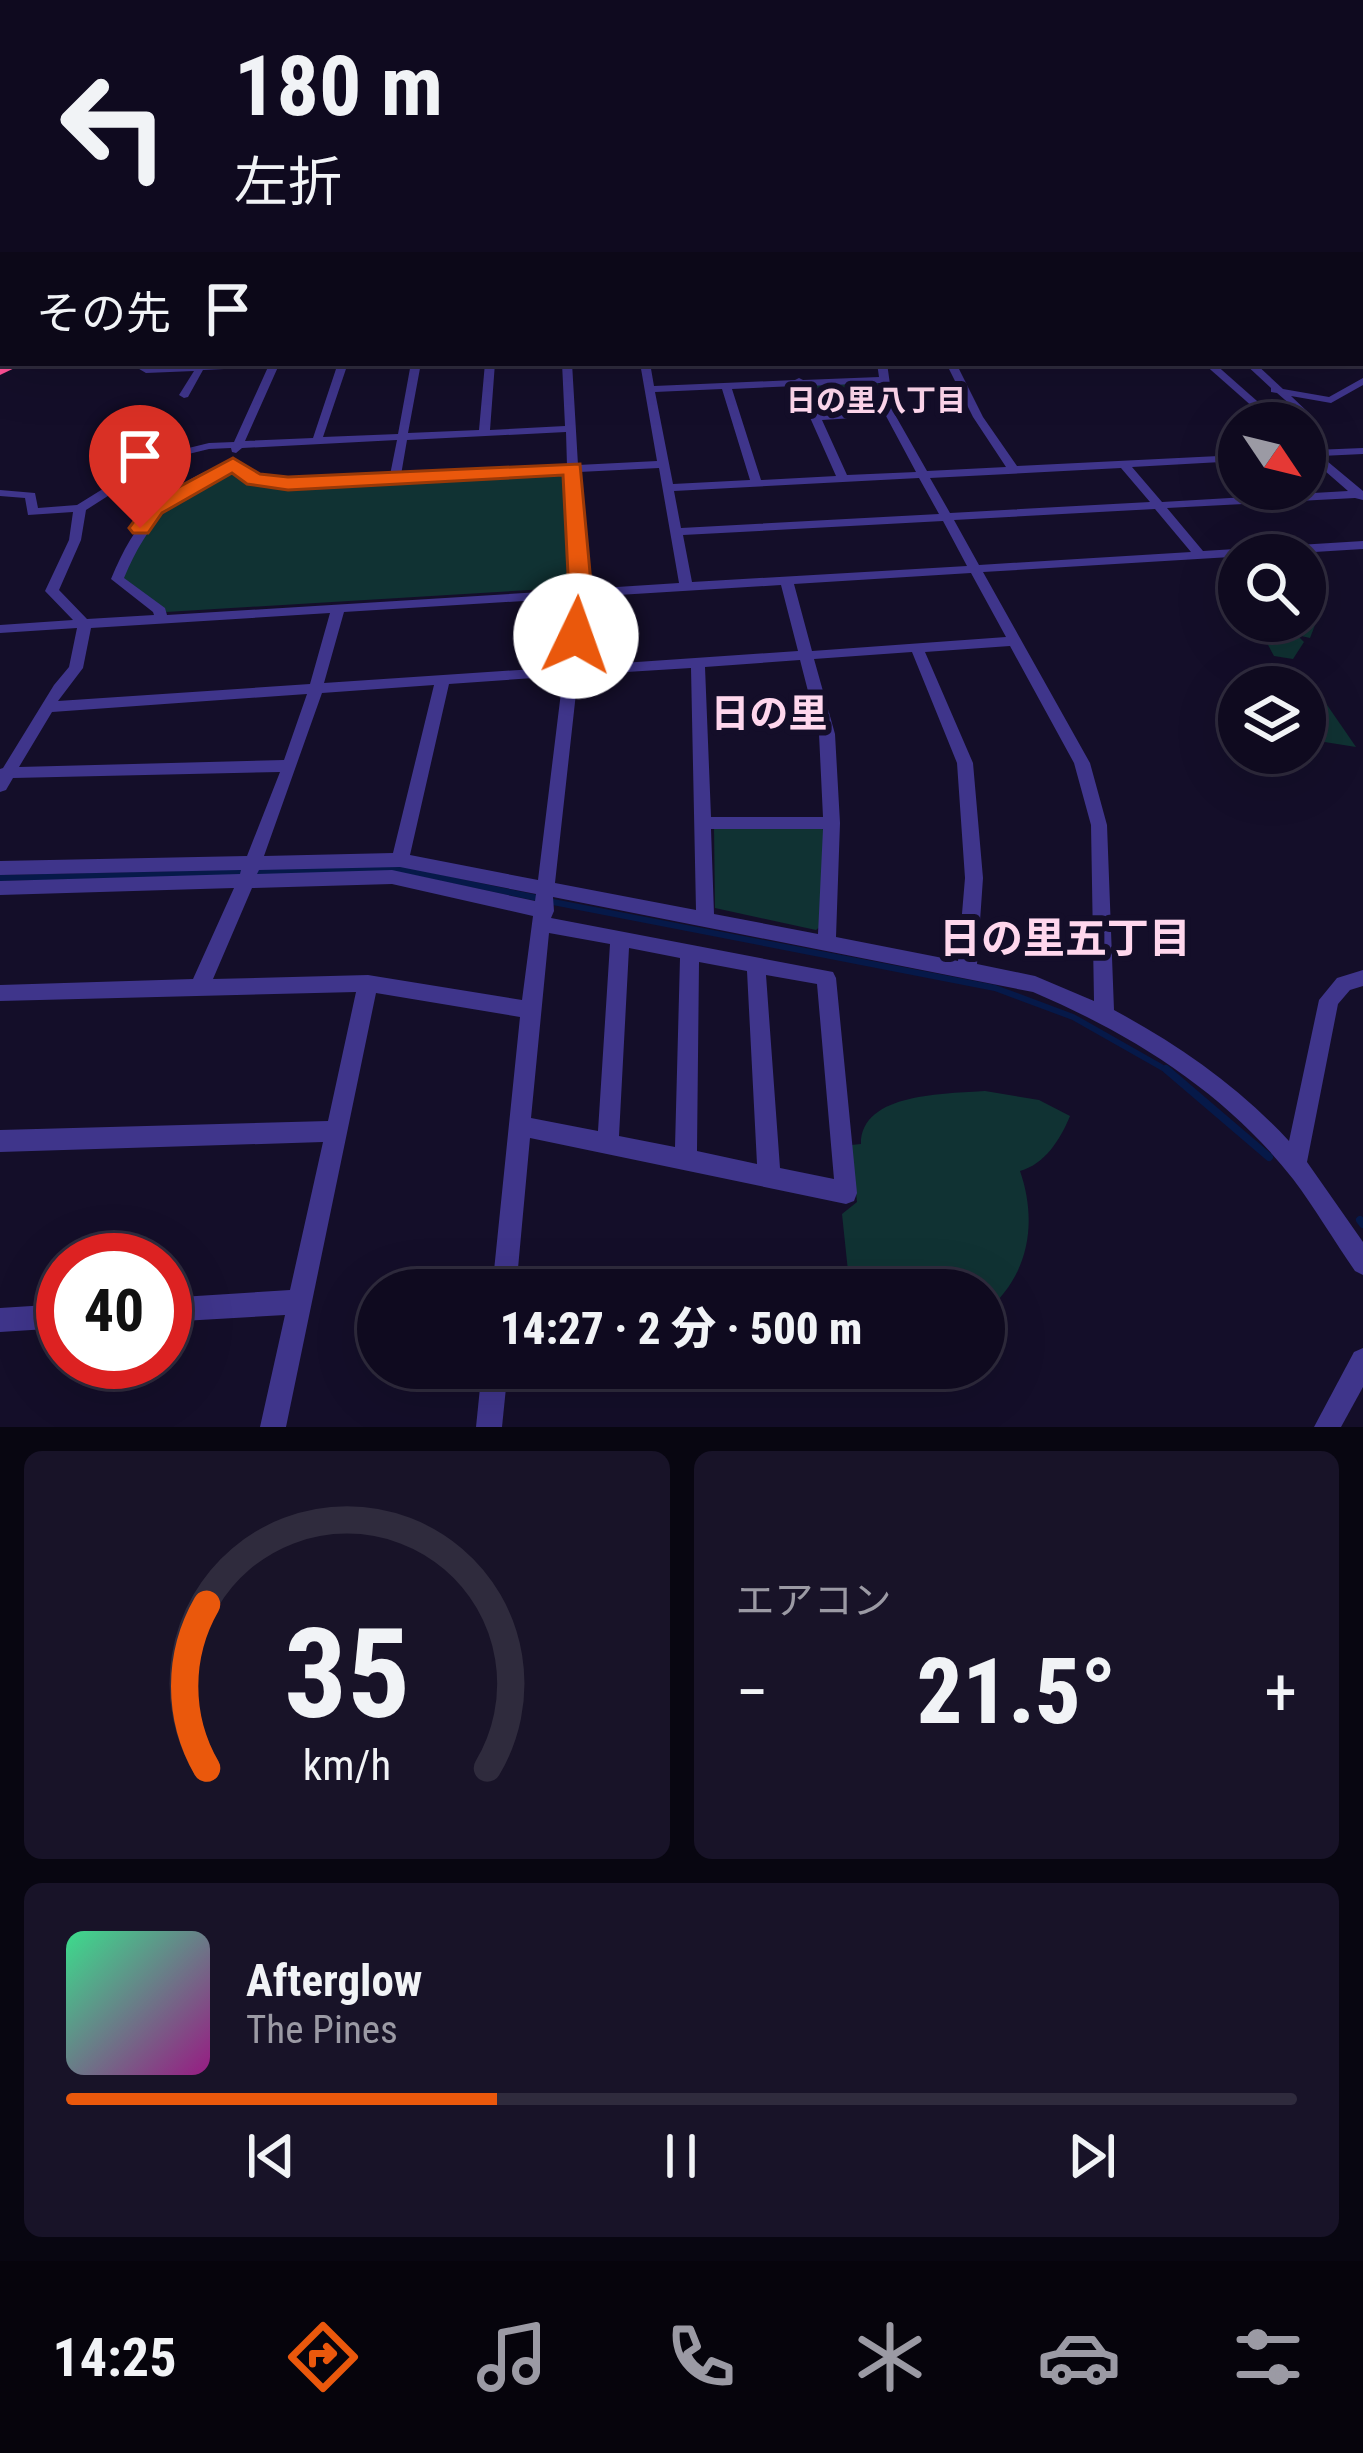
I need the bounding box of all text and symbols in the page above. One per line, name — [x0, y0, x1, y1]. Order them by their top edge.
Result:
text: 180 m — [234, 37, 443, 136]
icon: left — [36, 48, 192, 204]
text: 左折 — [234, 151, 342, 214]
icon: arrive — [195, 276, 261, 342]
text: その先 — [36, 287, 171, 340]
district label: 日の里八丁目 — [786, 383, 966, 418]
north arrow — [1218, 402, 1326, 510]
map controls — [1218, 402, 1326, 774]
pin — [89, 405, 191, 528]
icon: arrive — [107, 423, 173, 489]
button: search — [1218, 534, 1326, 642]
position arrow — [513, 573, 639, 699]
button: layers — [1218, 666, 1326, 774]
district label: 日の里 — [710, 691, 828, 737]
district label: 日の里五丁目 — [939, 914, 1191, 963]
speed limit sign: 40 — [36, 1233, 192, 1389]
text: 14:27 · 2 分 · 500 m — [500, 1302, 862, 1355]
text: エアコン — [736, 1578, 892, 1624]
text: 35 — [284, 1601, 410, 1747]
text: 21.5° — [917, 1640, 1116, 1745]
text: − — [736, 1654, 769, 1731]
text: + — [1264, 1654, 1297, 1731]
text: km/h — [303, 1740, 391, 1790]
text: Afterglow — [246, 1954, 422, 2007]
text: The Pines — [246, 2007, 398, 2053]
icon: previous — [238, 2123, 304, 2189]
icon: pause — [648, 2123, 714, 2189]
icon: next — [1059, 2123, 1125, 2189]
icon: directions — [281, 2315, 365, 2399]
icon: music — [470, 2315, 554, 2399]
icon: phone — [659, 2315, 743, 2399]
icon: climate — [848, 2315, 932, 2399]
icon: car — [1037, 2315, 1121, 2399]
icon: filters — [1226, 2315, 1310, 2399]
text: 14:25 — [53, 2326, 176, 2389]

